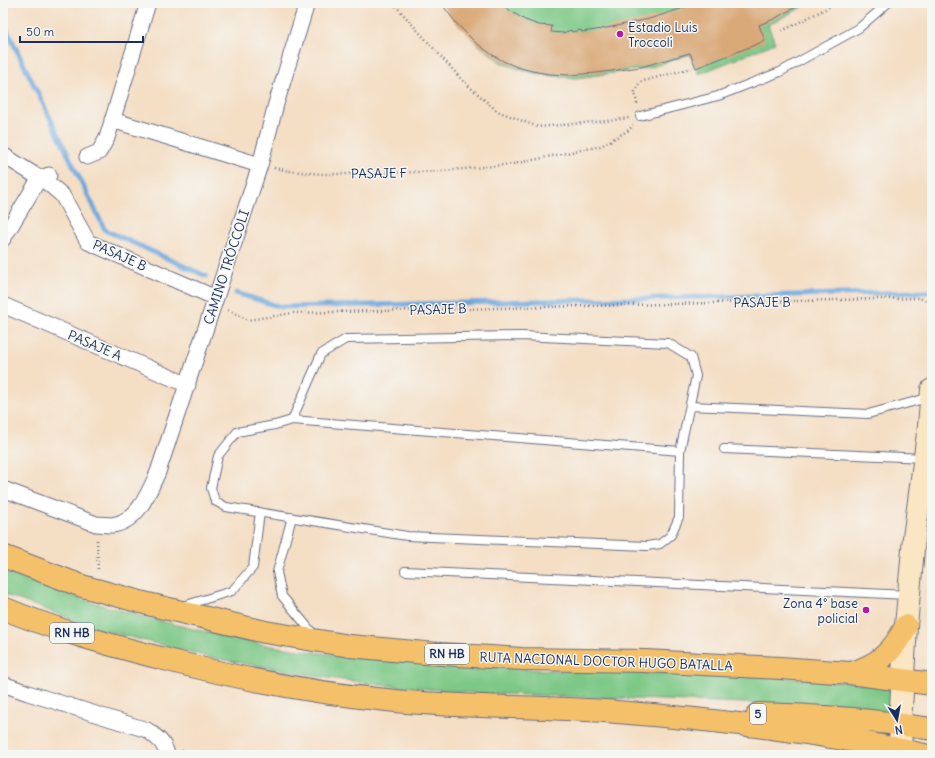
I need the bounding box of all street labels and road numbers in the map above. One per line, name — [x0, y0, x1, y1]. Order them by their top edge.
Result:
street label: PASAJE F — [351, 165, 408, 182]
street label: CAMINO TRÓCCOLI — [199, 207, 253, 327]
street label: PASAJE B — [90, 236, 149, 275]
street label: PASAJE B — [733, 294, 791, 311]
street label: PASAJE B — [409, 300, 467, 319]
street label: PASAJE A — [65, 326, 124, 364]
road number: RN HB — [50, 623, 94, 643]
road number: RN HB — [425, 644, 469, 664]
street label: RUTA NACIONAL DOCTOR HUGO BATALLA — [479, 649, 733, 674]
road number: 5 — [750, 704, 766, 724]

